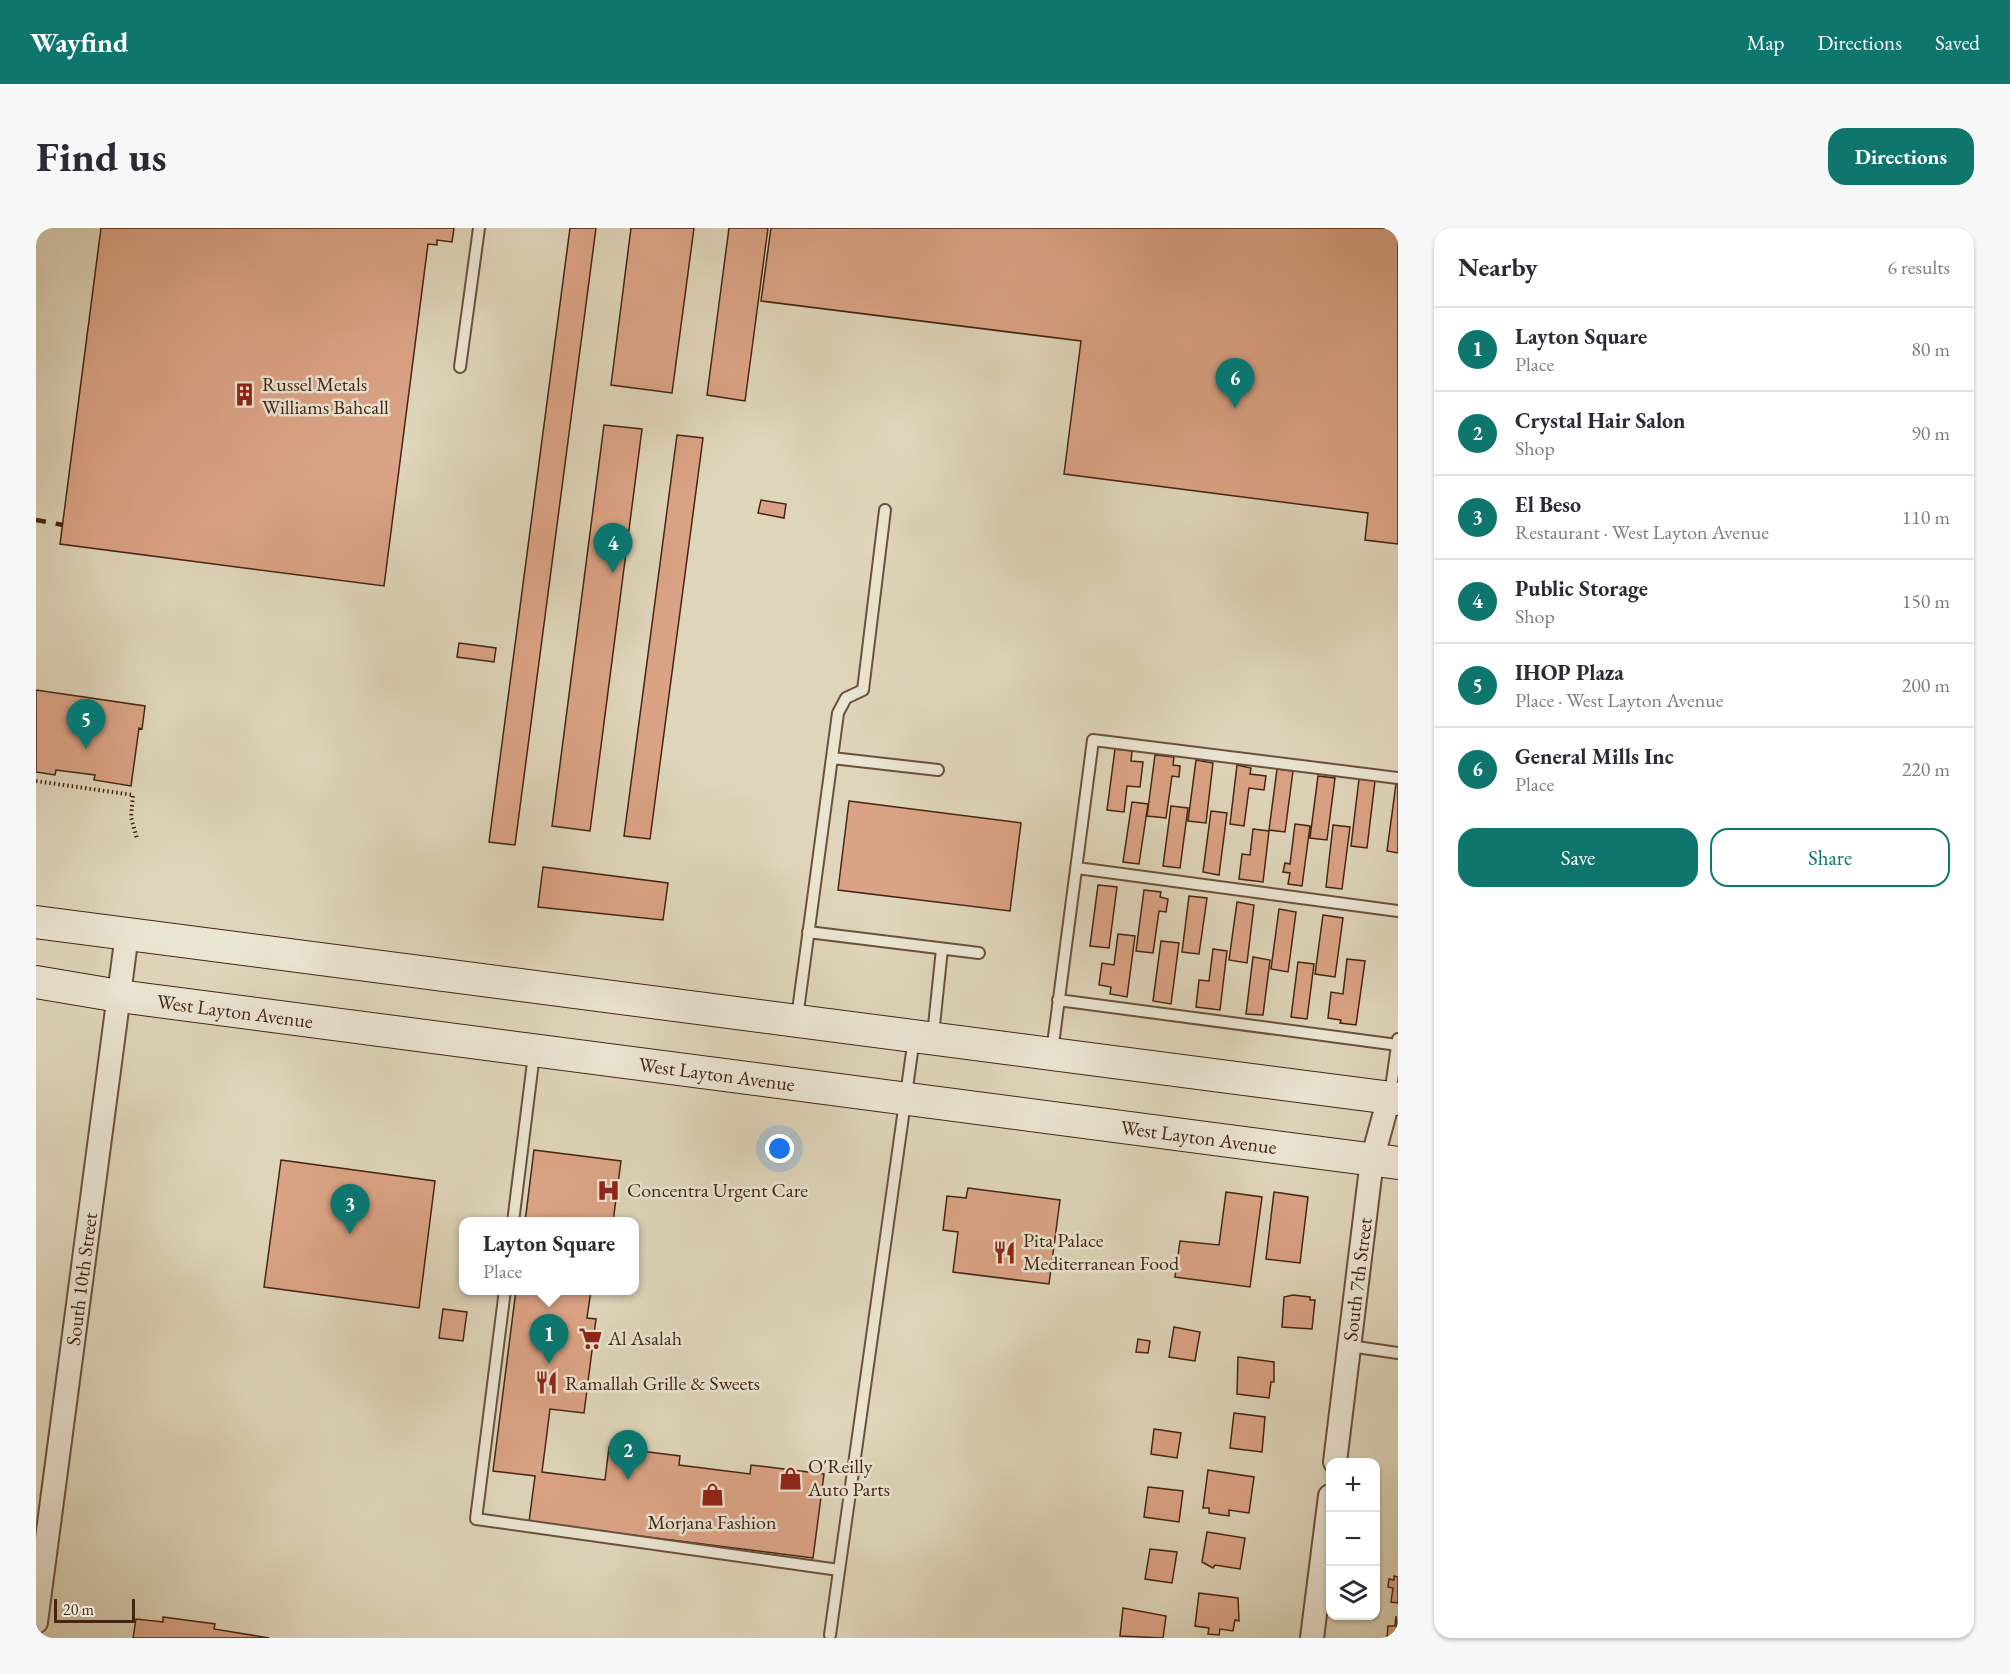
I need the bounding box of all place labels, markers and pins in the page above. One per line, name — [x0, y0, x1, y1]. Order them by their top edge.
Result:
pin: 6 — [1216, 358, 1254, 408]
place label: Russel Metals Williams Bahcall — [262, 371, 389, 420]
building icon: Russel Metals Williams Bahcall — [231, 382, 257, 408]
pin: 4 — [594, 524, 632, 573]
pin: 5 — [67, 700, 106, 749]
hospital icon: Concentra Urgent Care — [596, 1177, 622, 1203]
place label: Concentra Urgent Care — [627, 1177, 808, 1203]
pin: 3 — [330, 1184, 370, 1234]
place label: Pita Palace Mediterranean Food — [1023, 1227, 1180, 1276]
restaurant icon: Pita Palace Mediterranean Food — [992, 1239, 1018, 1265]
pin: 1 — [530, 1314, 568, 1364]
supermarket icon: Al Asalah — [577, 1325, 603, 1351]
place label: Al Asalah — [607, 1325, 682, 1351]
restaurant icon: Ramallah Grille & Sweets — [534, 1370, 560, 1396]
place label: Ramallah Grille & Sweets — [565, 1370, 760, 1396]
pin: 2 — [608, 1430, 648, 1480]
place label: O'Reilly Auto Parts — [807, 1453, 890, 1502]
shop icon: O'Reilly Auto Parts — [777, 1465, 803, 1491]
shop icon: Morjana Fashion — [699, 1482, 725, 1508]
place label: Morjana Fashion — [648, 1509, 777, 1535]

